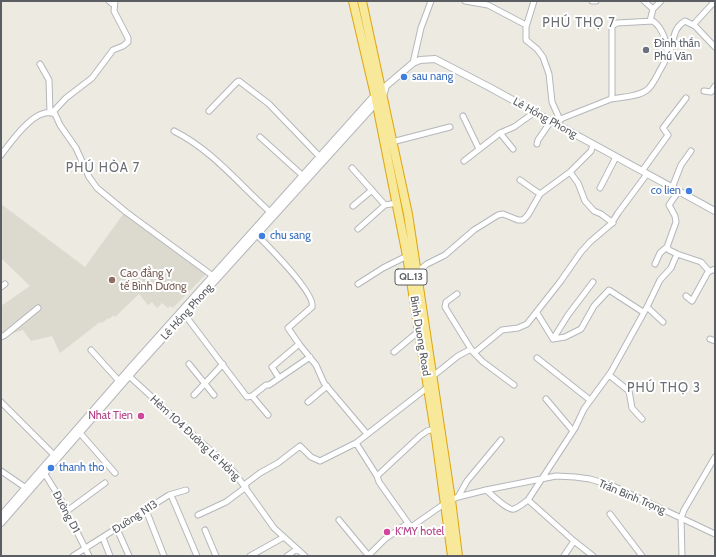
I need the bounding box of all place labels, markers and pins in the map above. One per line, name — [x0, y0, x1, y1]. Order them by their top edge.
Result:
place label: Đình thần Phú Văn — [654, 37, 700, 63]
marker: Đình thần Phú Văn — [641, 45, 651, 55]
place label: sau nang — [412, 70, 453, 84]
marker: sau nang — [399, 72, 409, 82]
place label: co lien — [651, 184, 681, 198]
marker: co lien — [684, 186, 694, 196]
place label: chu sang — [270, 229, 311, 243]
marker: chu sang — [257, 231, 267, 241]
place label: Cao đẳng Y tế Bình Dương — [120, 267, 187, 293]
marker: Cao đẳng Y tế Bình Dương — [107, 275, 117, 285]
place label: Nhat Tien — [88, 409, 133, 423]
marker: Nhat Tien — [136, 411, 146, 421]
place label: thanh tho — [59, 461, 104, 475]
marker: thanh tho — [46, 463, 56, 473]
place label: K'MY hotel — [395, 525, 444, 539]
marker: K'MY hotel — [382, 527, 392, 537]

